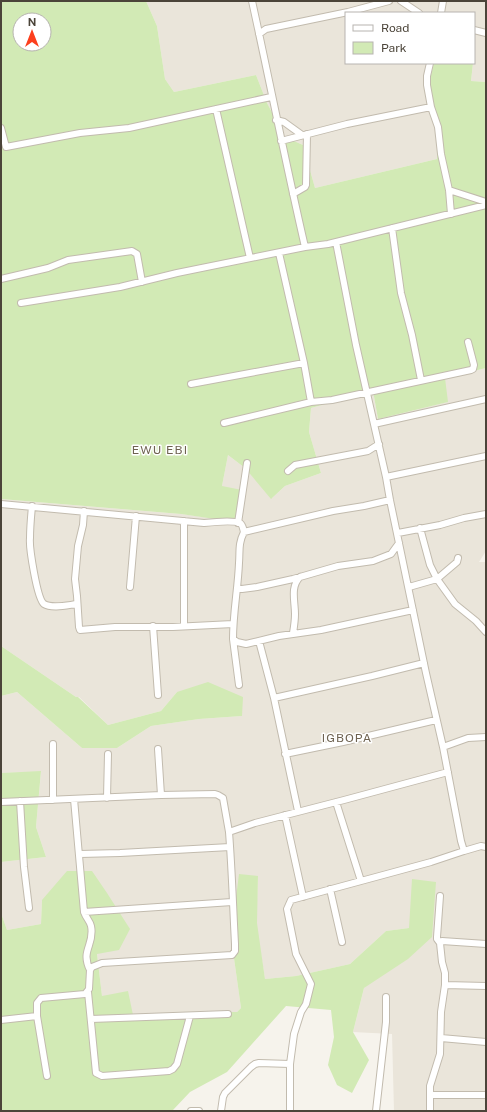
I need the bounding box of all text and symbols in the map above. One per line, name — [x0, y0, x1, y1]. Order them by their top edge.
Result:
north arrow — [12, 12, 52, 52]
legend — [345, 12, 475, 64]
text: N — [28, 16, 36, 28]
text: Road — [381, 21, 409, 35]
text: Park — [381, 41, 407, 55]
district label: EWU EBI — [132, 443, 188, 457]
district label: IGBOPA — [322, 731, 372, 745]

